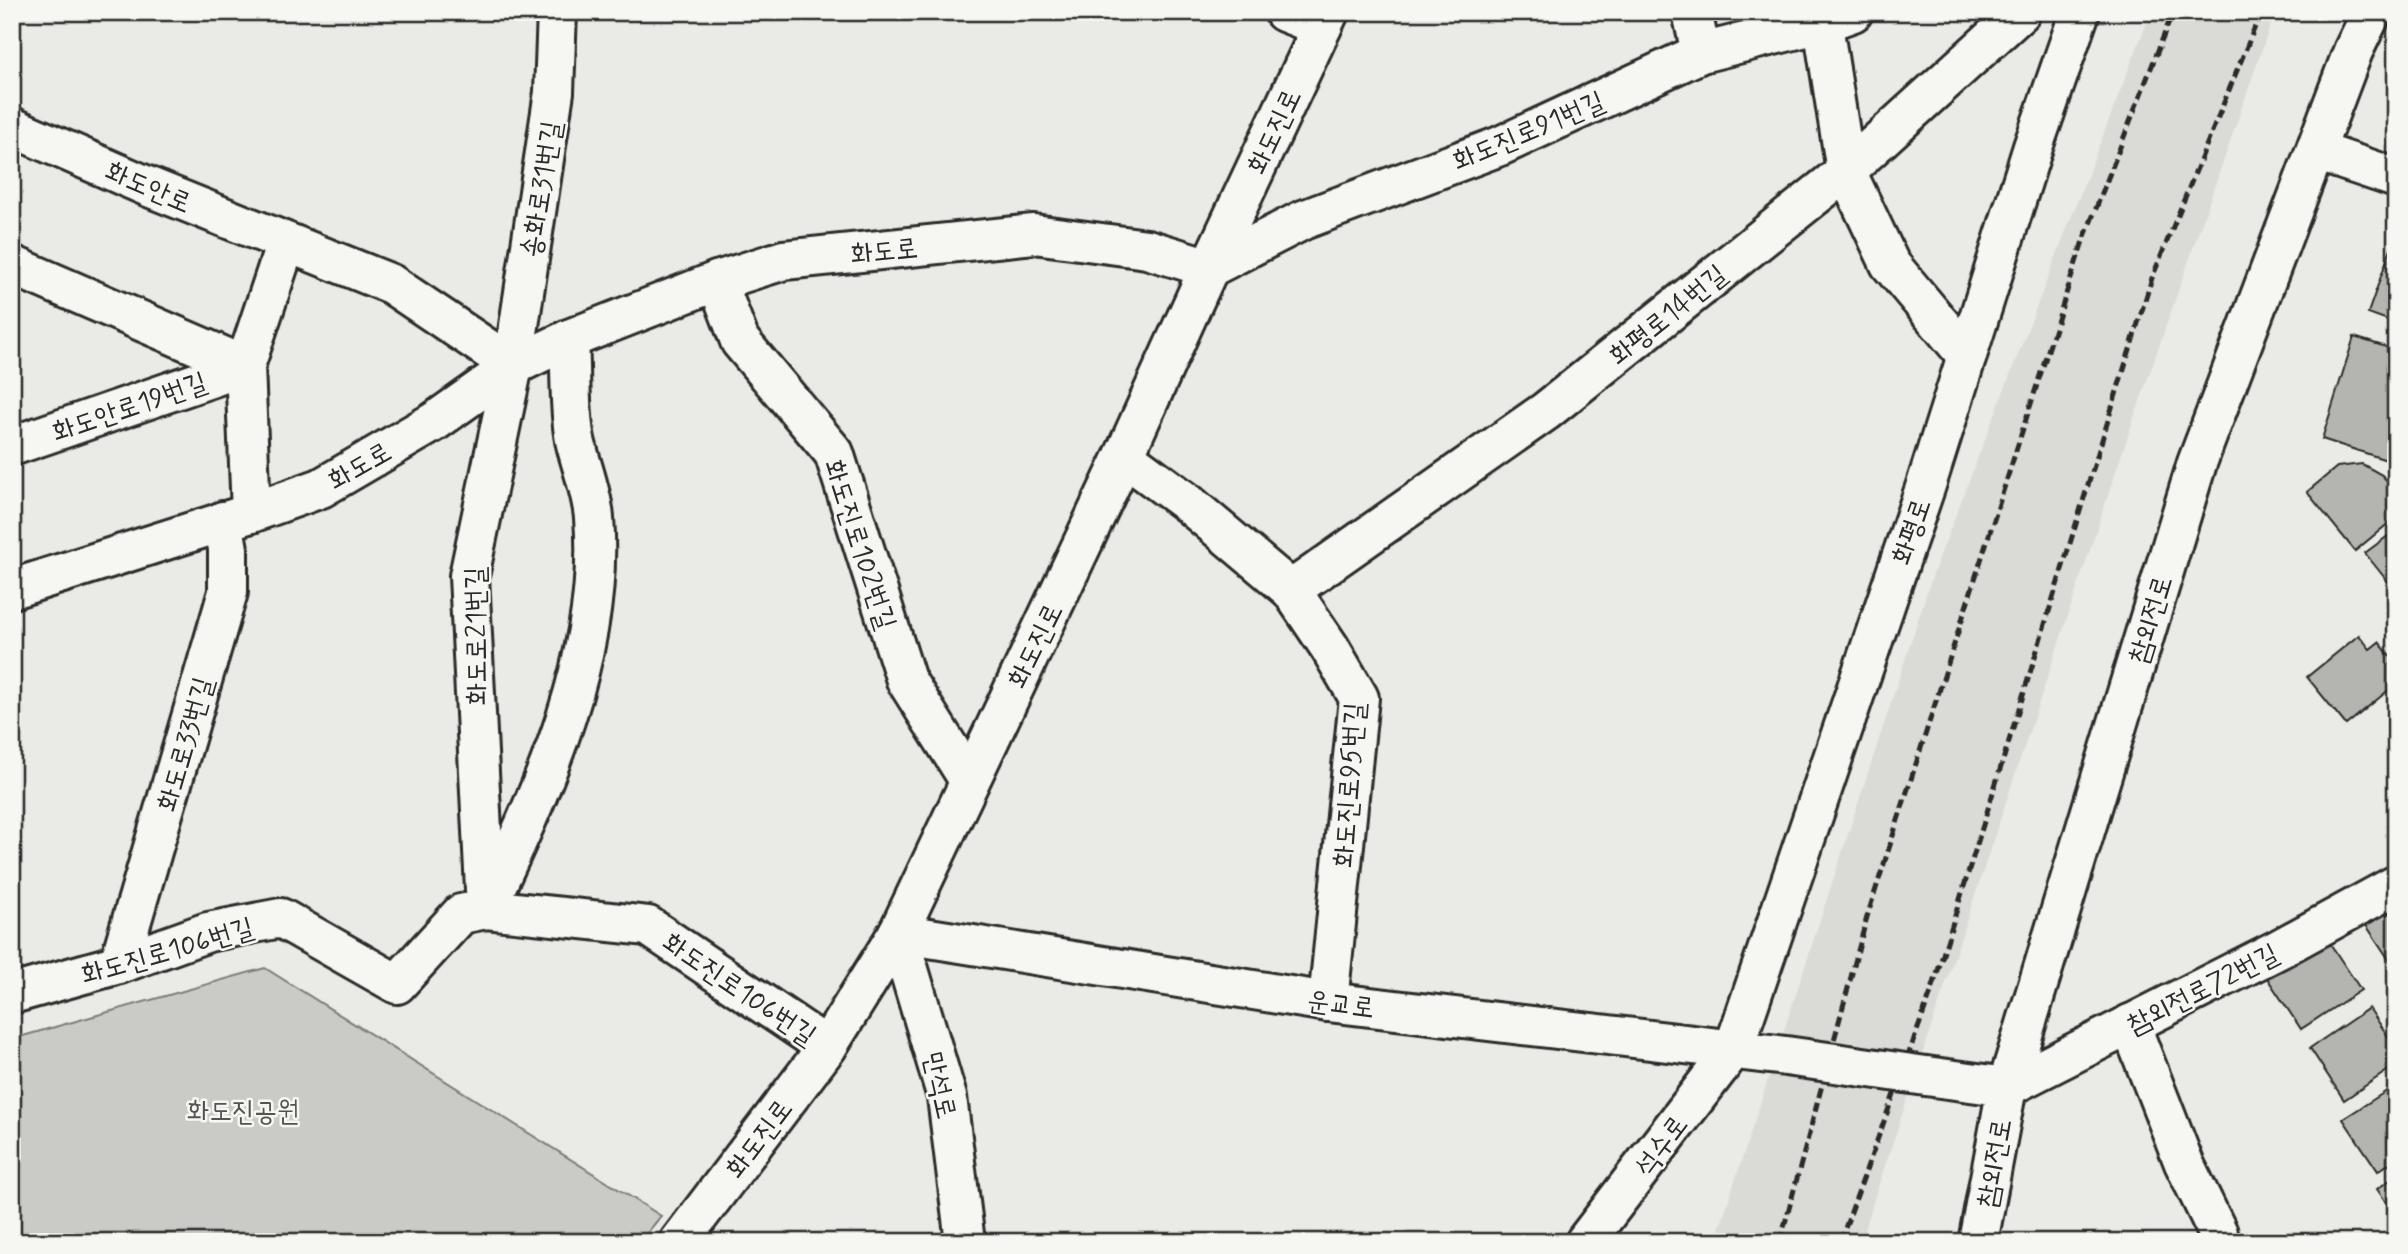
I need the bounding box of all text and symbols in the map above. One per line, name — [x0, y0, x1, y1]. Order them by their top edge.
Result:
street label: 화도진로 — [1239, 83, 1311, 181]
street label: 화도진로91번길 — [1447, 84, 1611, 181]
street label: 송화로31번길 — [513, 118, 572, 260]
street label: 화도안로 — [99, 154, 197, 223]
street label: 화도로 — [849, 231, 920, 274]
street label: 화평로14번길 — [1602, 257, 1735, 375]
street label: 화도안로19번길 — [47, 365, 212, 452]
street label: 화도로 — [322, 434, 399, 500]
street label: 화도진로102번길 — [814, 455, 904, 635]
street label: 화평로 — [1884, 494, 1941, 570]
street label: 화도로21번길 — [458, 566, 497, 706]
street label: 참외전로 — [2121, 571, 2182, 668]
street label: 화도진로 — [1000, 597, 1073, 695]
street label: 화도로33번길 — [150, 673, 223, 816]
street label: 화도진로95번길 — [1326, 701, 1375, 869]
street label: 화도진로106번길 — [77, 910, 258, 995]
street label: 화도진로106번길 — [655, 925, 823, 1055]
street label: 참외전로72번길 — [2121, 936, 2285, 1044]
street label: 운교로 — [1305, 983, 1376, 1028]
street label: 만석로 — [913, 1048, 964, 1123]
street label: 화도진로 — [718, 1092, 802, 1187]
park label: 화도진공원 — [187, 1094, 299, 1131]
street label: 석수로 — [1627, 1108, 1697, 1185]
street label: 참외전로 — [1969, 1116, 2022, 1211]

